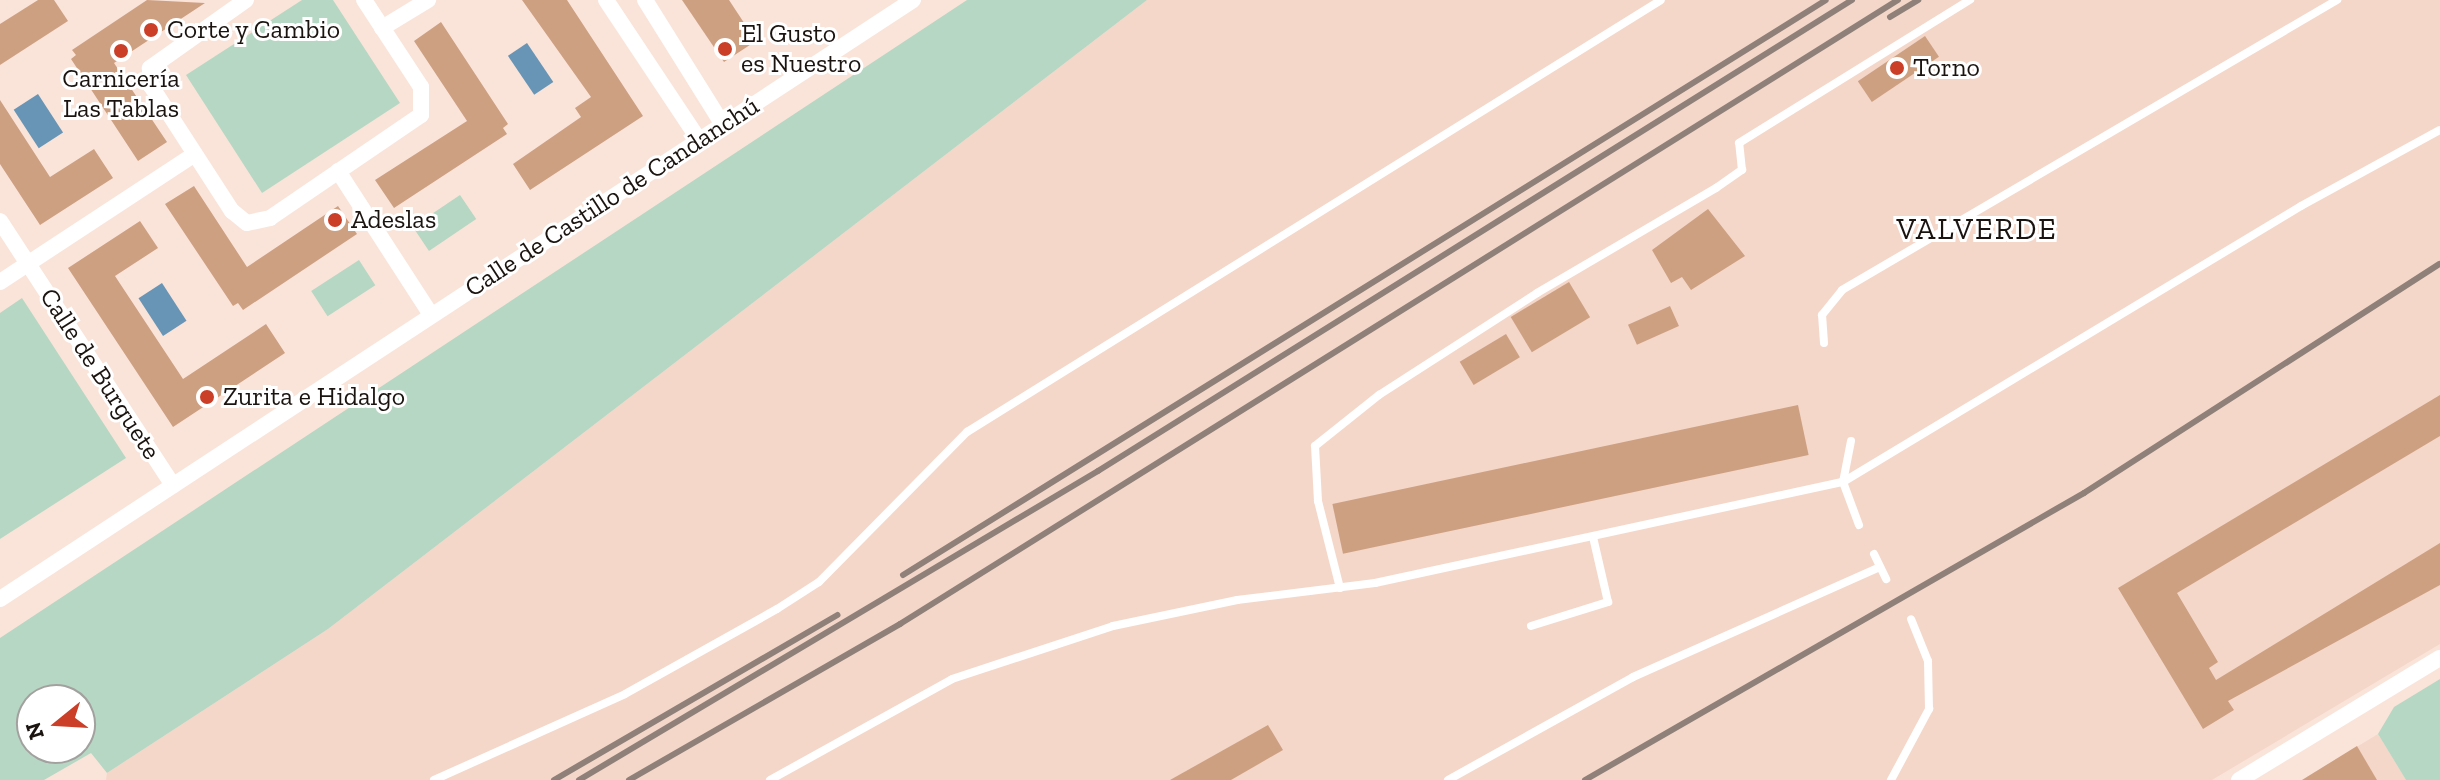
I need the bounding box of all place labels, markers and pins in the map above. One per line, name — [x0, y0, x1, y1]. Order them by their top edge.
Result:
place label: Corte y Cambio — [167, 14, 341, 46]
place label: El Gusto es Nuestro — [741, 18, 861, 80]
marker: Corte y Cambio — [142, 21, 160, 39]
marker: El Gusto es Nuestro — [716, 40, 734, 58]
marker: Carnicería Las Tablas — [112, 42, 130, 60]
place label: Torno — [1913, 52, 1980, 84]
marker: Torno — [1888, 59, 1906, 77]
place label: Carnicería Las Tablas — [62, 63, 180, 124]
place label: Adeslas — [351, 204, 436, 236]
marker: Adeslas — [326, 211, 344, 229]
place label: Zurita e Hidalgo — [223, 381, 405, 413]
marker: Zurita e Hidalgo — [198, 388, 216, 406]

